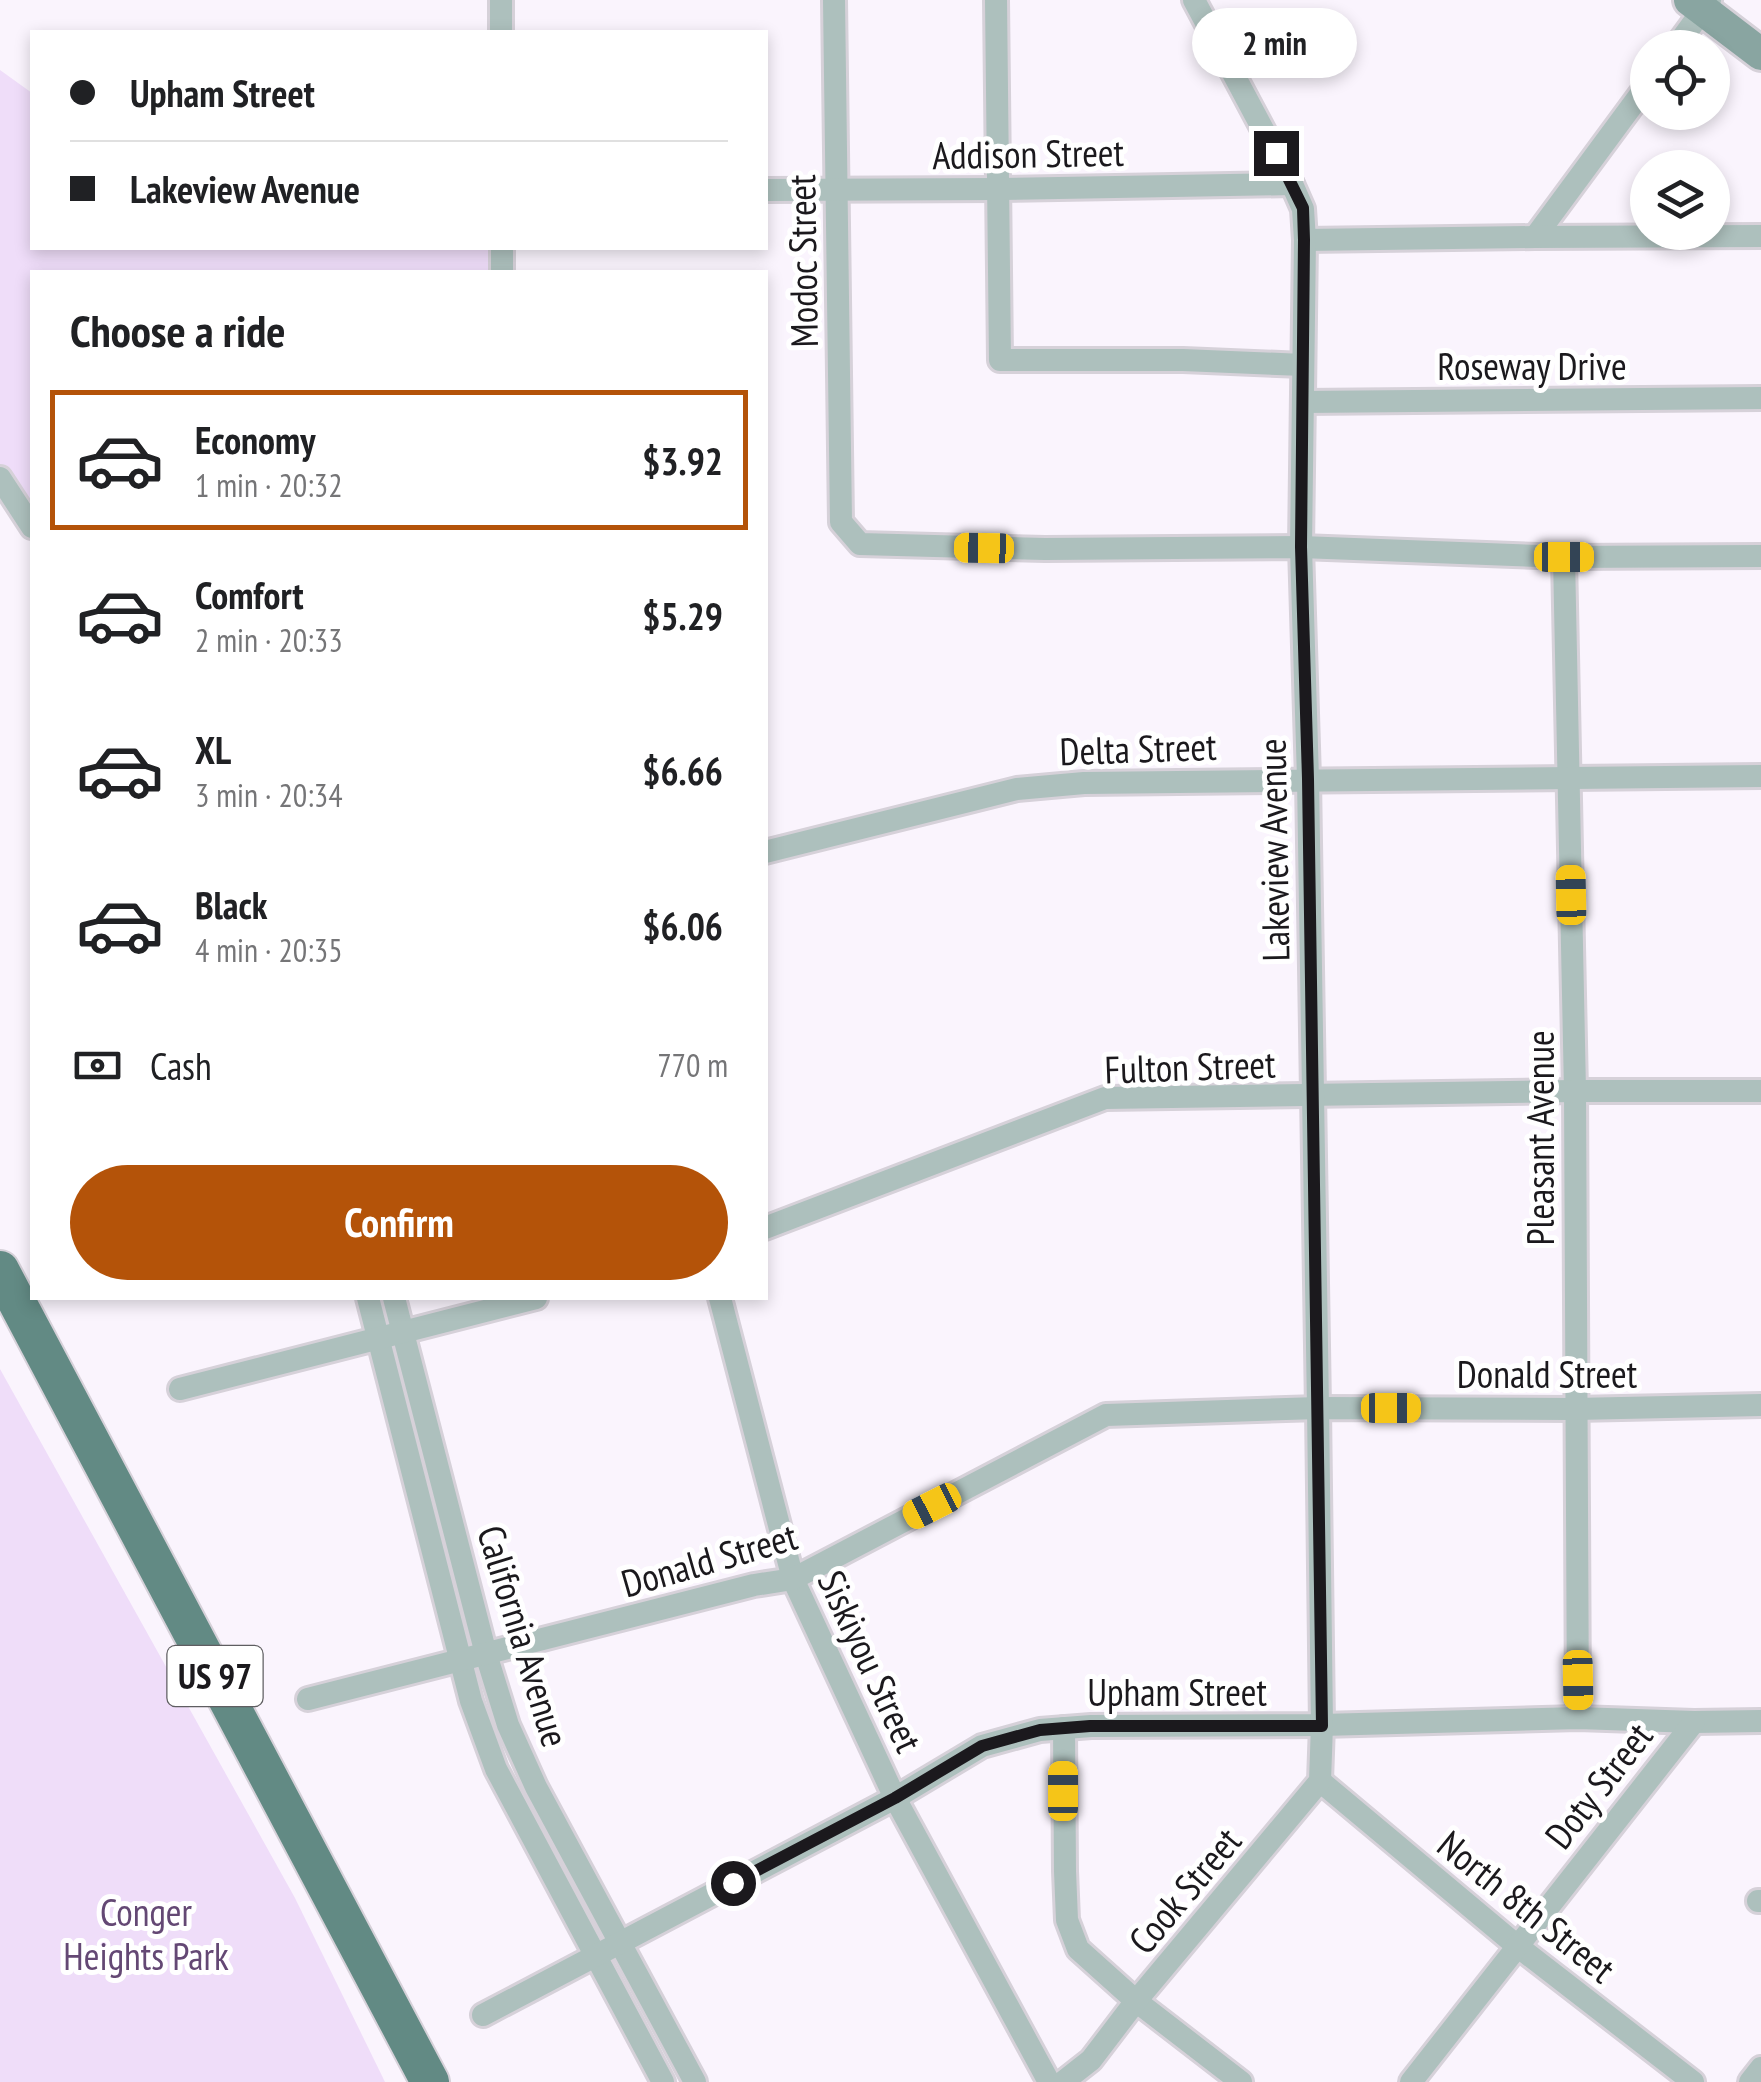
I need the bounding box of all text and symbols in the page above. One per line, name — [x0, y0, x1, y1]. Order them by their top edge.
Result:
callout: 2 min — [1194, 8, 1358, 78]
text: 2 min — [1242, 22, 1307, 64]
map controls — [1630, 30, 1730, 250]
button: locate — [1630, 30, 1730, 130]
text: Upham Street — [130, 68, 315, 117]
street label: Addison Street — [932, 127, 1125, 179]
route end — [1254, 131, 1299, 176]
button: layers — [1630, 150, 1730, 250]
text: Lakeview Avenue — [130, 164, 360, 213]
street label: Modoc Street — [776, 174, 828, 348]
text: Choose a ride — [70, 301, 285, 359]
street label: Roseway Drive — [1437, 341, 1627, 390]
icon: car — [75, 415, 165, 505]
text: Economy — [195, 415, 315, 464]
text: $3.92 — [642, 436, 723, 485]
text: 1 min · 20:32 — [195, 464, 343, 506]
car — [954, 532, 1014, 564]
car — [1534, 542, 1594, 572]
icon: car — [75, 570, 165, 660]
text: Comfort — [195, 570, 304, 619]
text: $5.29 — [642, 591, 723, 640]
text: 2 min · 20:33 — [195, 619, 343, 661]
street label: Delta Street — [1059, 721, 1218, 775]
icon: car — [75, 725, 165, 815]
text: XL — [195, 725, 231, 774]
street label: Lakeview Avenue — [1247, 738, 1299, 962]
text: $6.66 — [642, 746, 723, 795]
text: 3 min · 20:34 — [195, 774, 343, 816]
car — [1555, 865, 1587, 925]
icon: car — [75, 880, 165, 970]
text: Black — [195, 880, 268, 929]
text: $6.06 — [642, 901, 723, 950]
text: 4 min · 20:35 — [195, 929, 343, 971]
street label: Pleasant Avenue — [1515, 1030, 1564, 1246]
icon: cash — [70, 1038, 125, 1093]
street label: Fulton Street — [1104, 1039, 1277, 1093]
text: Cash — [150, 1041, 212, 1090]
text: 770 m — [657, 1044, 728, 1086]
button: Confirm — [70, 1165, 728, 1280]
street label: Donald Street — [1457, 1349, 1638, 1398]
car — [1361, 1393, 1421, 1423]
car — [898, 1479, 966, 1533]
street label: Donald Street — [616, 1510, 803, 1607]
street label: California Avenue — [467, 1519, 581, 1753]
street label: Siskiyou Street — [808, 1563, 934, 1760]
road number: US 97 — [168, 1646, 262, 1706]
car — [1562, 1650, 1594, 1710]
street label: Upham Street — [1087, 1667, 1267, 1716]
street label: Doty Street — [1534, 1712, 1663, 1858]
car — [1048, 1761, 1078, 1821]
street label: Cook Street — [1117, 1816, 1251, 1963]
street label: North 8th Street — [1428, 1819, 1626, 1993]
route start — [711, 1861, 756, 1906]
park label: Conger Heights Park — [63, 1887, 229, 1980]

